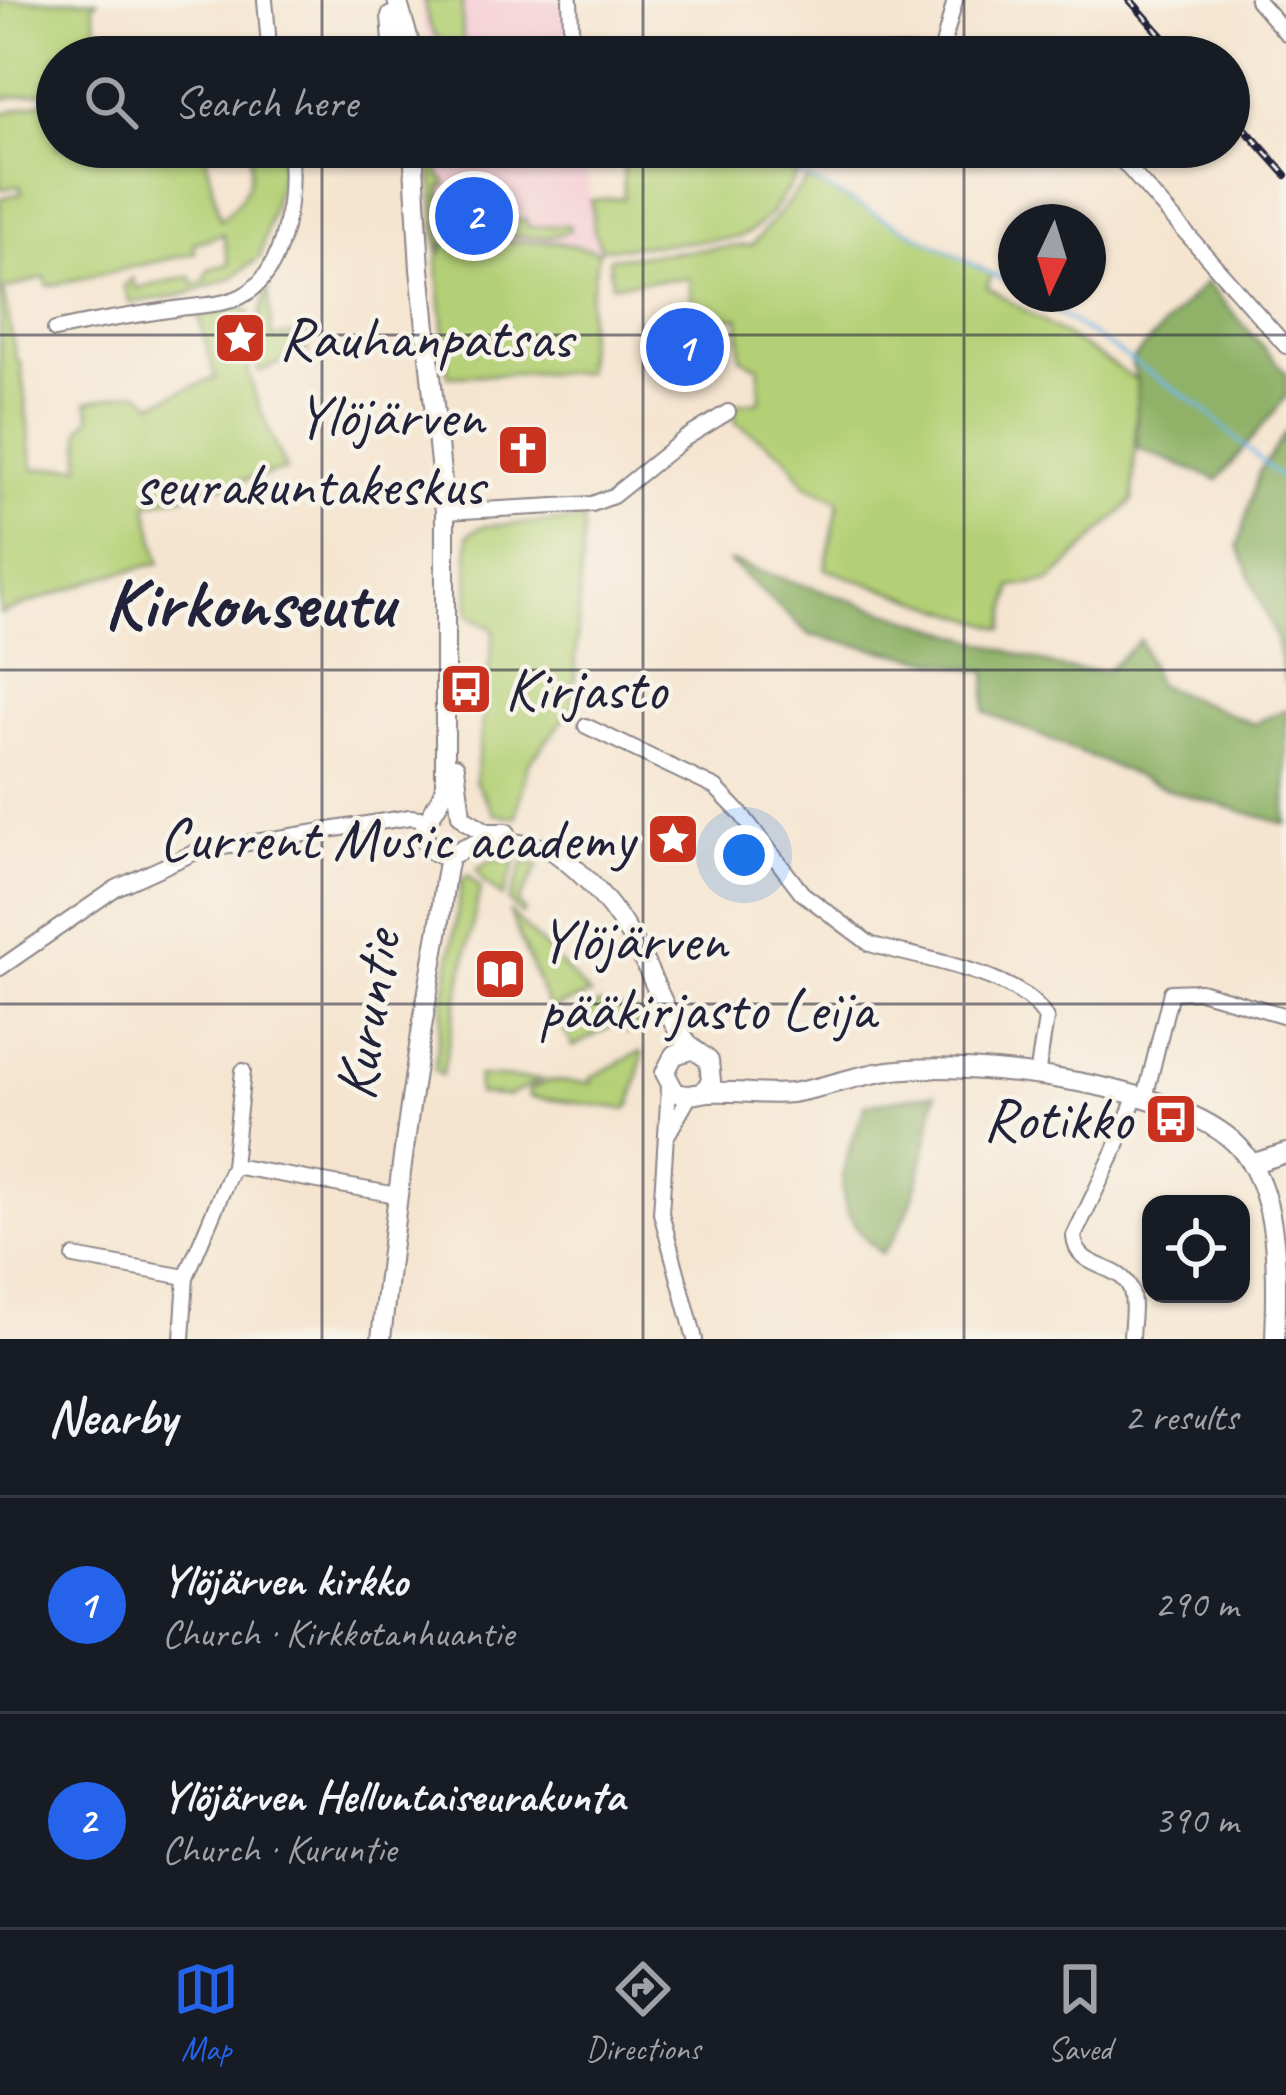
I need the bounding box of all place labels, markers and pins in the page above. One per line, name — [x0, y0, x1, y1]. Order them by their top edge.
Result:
pin: 2 — [435, 171, 513, 261]
place label: Rauhanpatsas — [279, 300, 577, 376]
pin: 1 — [646, 302, 724, 392]
place icon: Rauhanpatsas — [212, 310, 268, 366]
place label: Ylöjärven seurakuntakeskus — [134, 378, 489, 523]
church icon: Ylöjärven seurakuntakeskus — [495, 422, 551, 478]
place label: Kirjasto — [505, 651, 669, 727]
bus stop icon: Kirjasto — [438, 661, 494, 717]
place label: Current Music academy — [159, 801, 639, 877]
place icon: Current Music academy — [645, 811, 701, 867]
place label: Ylöjärven pääkirjasto Leija — [539, 902, 880, 1047]
library icon: Ylöjärven pääkirjasto Leija — [472, 946, 528, 1002]
place label: Rotikko — [983, 1081, 1135, 1157]
bus stop icon: Rotikko — [1143, 1091, 1199, 1147]

